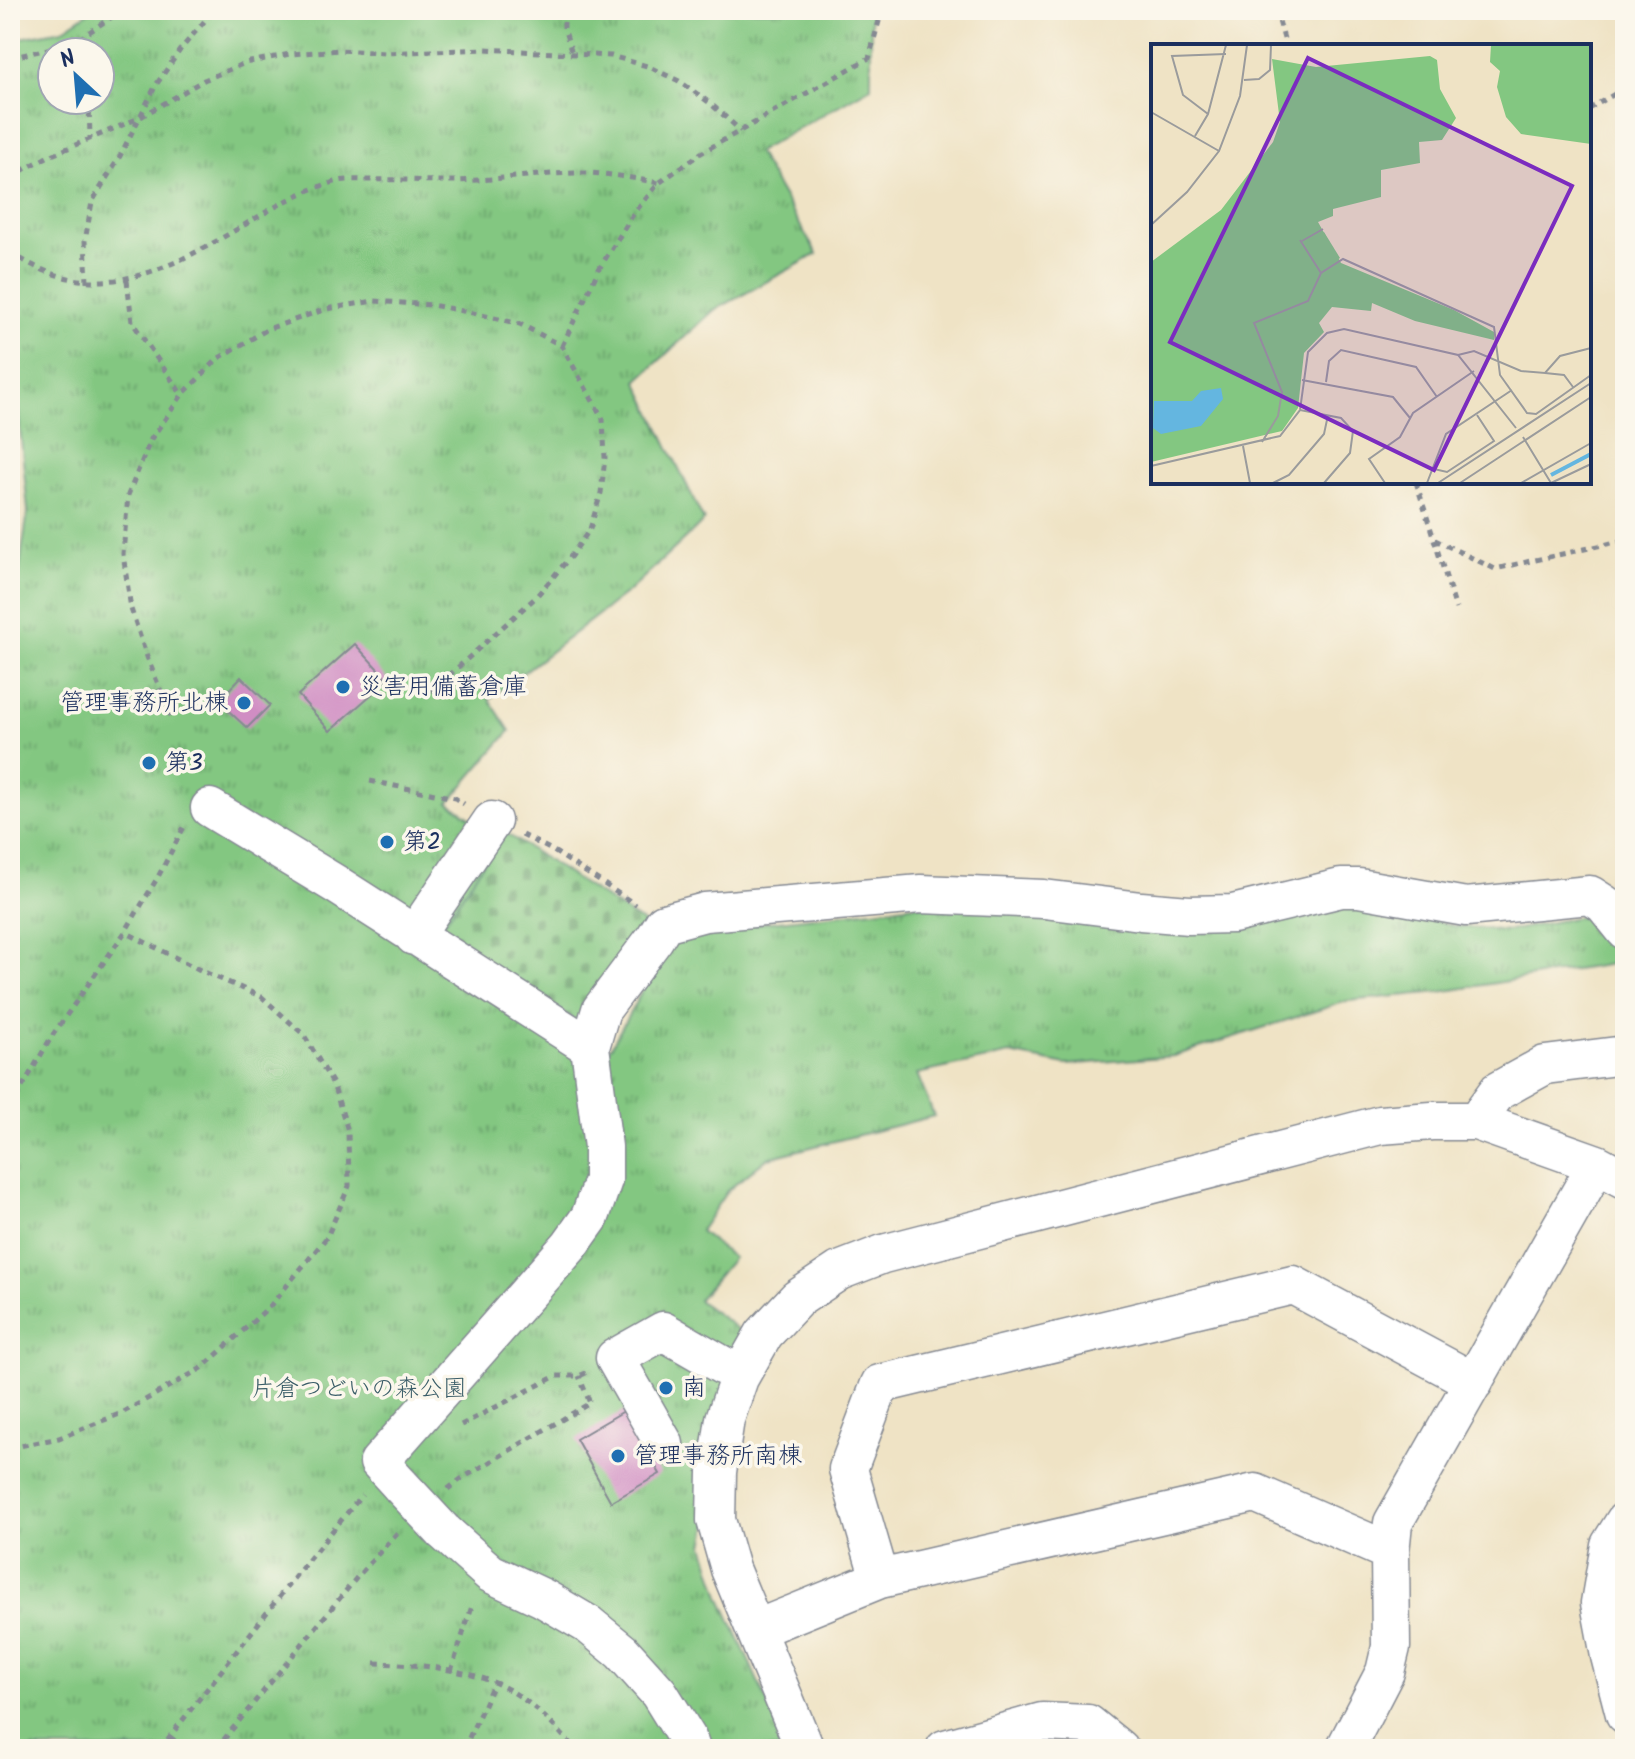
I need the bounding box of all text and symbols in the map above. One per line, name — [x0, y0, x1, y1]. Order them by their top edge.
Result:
north arrow — [36, 36, 116, 116]
text: N — [54, 41, 82, 79]
inset map — [1151, 44, 1591, 484]
place label: 災害用備蓄倉庫 — [359, 668, 527, 707]
marker: 災害用備蓄倉庫 — [334, 678, 352, 696]
place label: 管理事務所北棟 — [60, 684, 228, 723]
marker: 管理事務所北棟 — [235, 694, 253, 712]
place label: 第3 — [165, 744, 203, 783]
marker: 第3 — [140, 754, 158, 772]
place label: 第2 — [403, 823, 441, 862]
marker: 第2 — [378, 833, 396, 851]
place label: 南 — [682, 1369, 706, 1408]
park label: 片倉つどいの森公園 — [251, 1370, 467, 1409]
marker: 南 — [657, 1379, 675, 1397]
place label: 管理事務所南棟 — [634, 1437, 802, 1476]
marker: 管理事務所南棟 — [609, 1447, 627, 1465]

